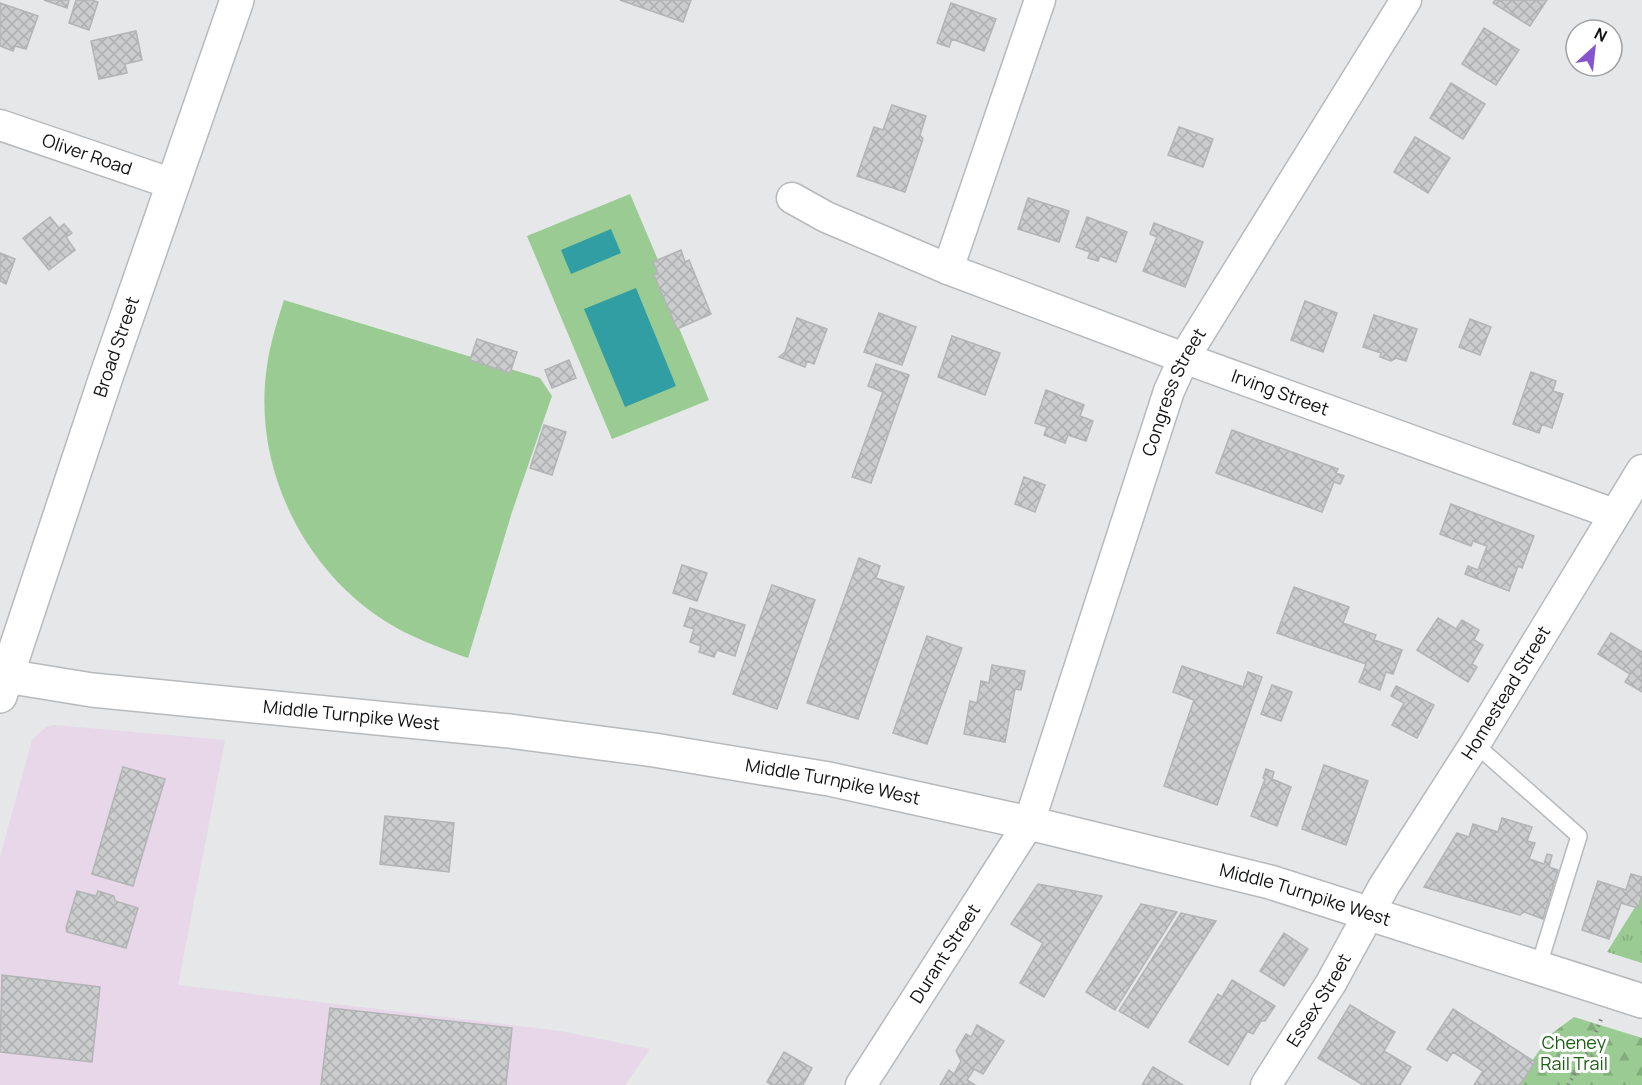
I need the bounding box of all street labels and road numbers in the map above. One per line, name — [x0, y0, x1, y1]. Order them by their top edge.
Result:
street label: Oliver Road — [39, 127, 136, 180]
street label: Broad Street — [87, 293, 144, 400]
street label: Congress Street — [1136, 323, 1211, 459]
street label: Irving Street — [1228, 363, 1332, 421]
street label: Homestead Street — [1455, 621, 1555, 764]
street label: Middle Turnpike West — [262, 694, 441, 735]
street label: Middle Turnpike West — [744, 752, 923, 810]
street label: Middle Turnpike West — [1217, 857, 1394, 931]
street label: Durant Street — [904, 899, 985, 1007]
street label: Essex Street — [1280, 949, 1356, 1051]

